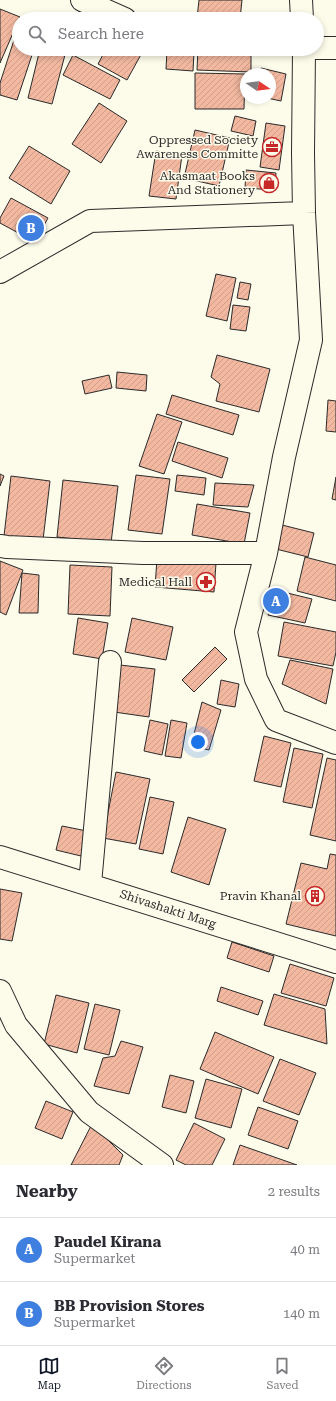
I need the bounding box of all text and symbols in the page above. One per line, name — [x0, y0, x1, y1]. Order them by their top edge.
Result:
search box — [12, 12, 324, 56]
icon: search — [26, 23, 48, 45]
text: Search here — [58, 25, 144, 43]
north arrow — [240, 68, 276, 104]
place label: Oppressed Society Awareness Committe — [136, 133, 259, 161]
office icon: Oppressed Society Awareness Committe — [261, 136, 283, 158]
place label: Akasmaat Books And Stationery — [160, 169, 256, 197]
shop icon: Akasmaat Books And Stationery — [258, 172, 280, 194]
pin: B — [18, 213, 44, 243]
pharmacy icon: Medical Hall — [195, 571, 217, 593]
place label: Medical Hall — [119, 575, 192, 589]
pin: A — [263, 586, 289, 616]
your location — [188, 732, 208, 752]
building icon: Pravin Khanal — [304, 885, 326, 907]
street label: Shivashakti Marg — [118, 887, 218, 931]
place label: Pravin Khanal — [220, 889, 301, 903]
text: Nearby — [16, 1181, 78, 1201]
text: 2 results — [268, 1184, 320, 1199]
text: Paudel Kirana — [54, 1233, 161, 1251]
text: A — [24, 1242, 34, 1257]
text: 40 m — [290, 1242, 320, 1257]
text: Supermarket — [54, 1251, 135, 1266]
text: BB Provision Stores — [54, 1297, 205, 1315]
text: B — [24, 1306, 34, 1321]
text: 140 m — [283, 1306, 320, 1321]
text: Supermarket — [54, 1315, 135, 1330]
tab: Map — [38, 1355, 61, 1392]
tab: Directions — [136, 1355, 191, 1392]
tab: Saved — [267, 1355, 298, 1392]

